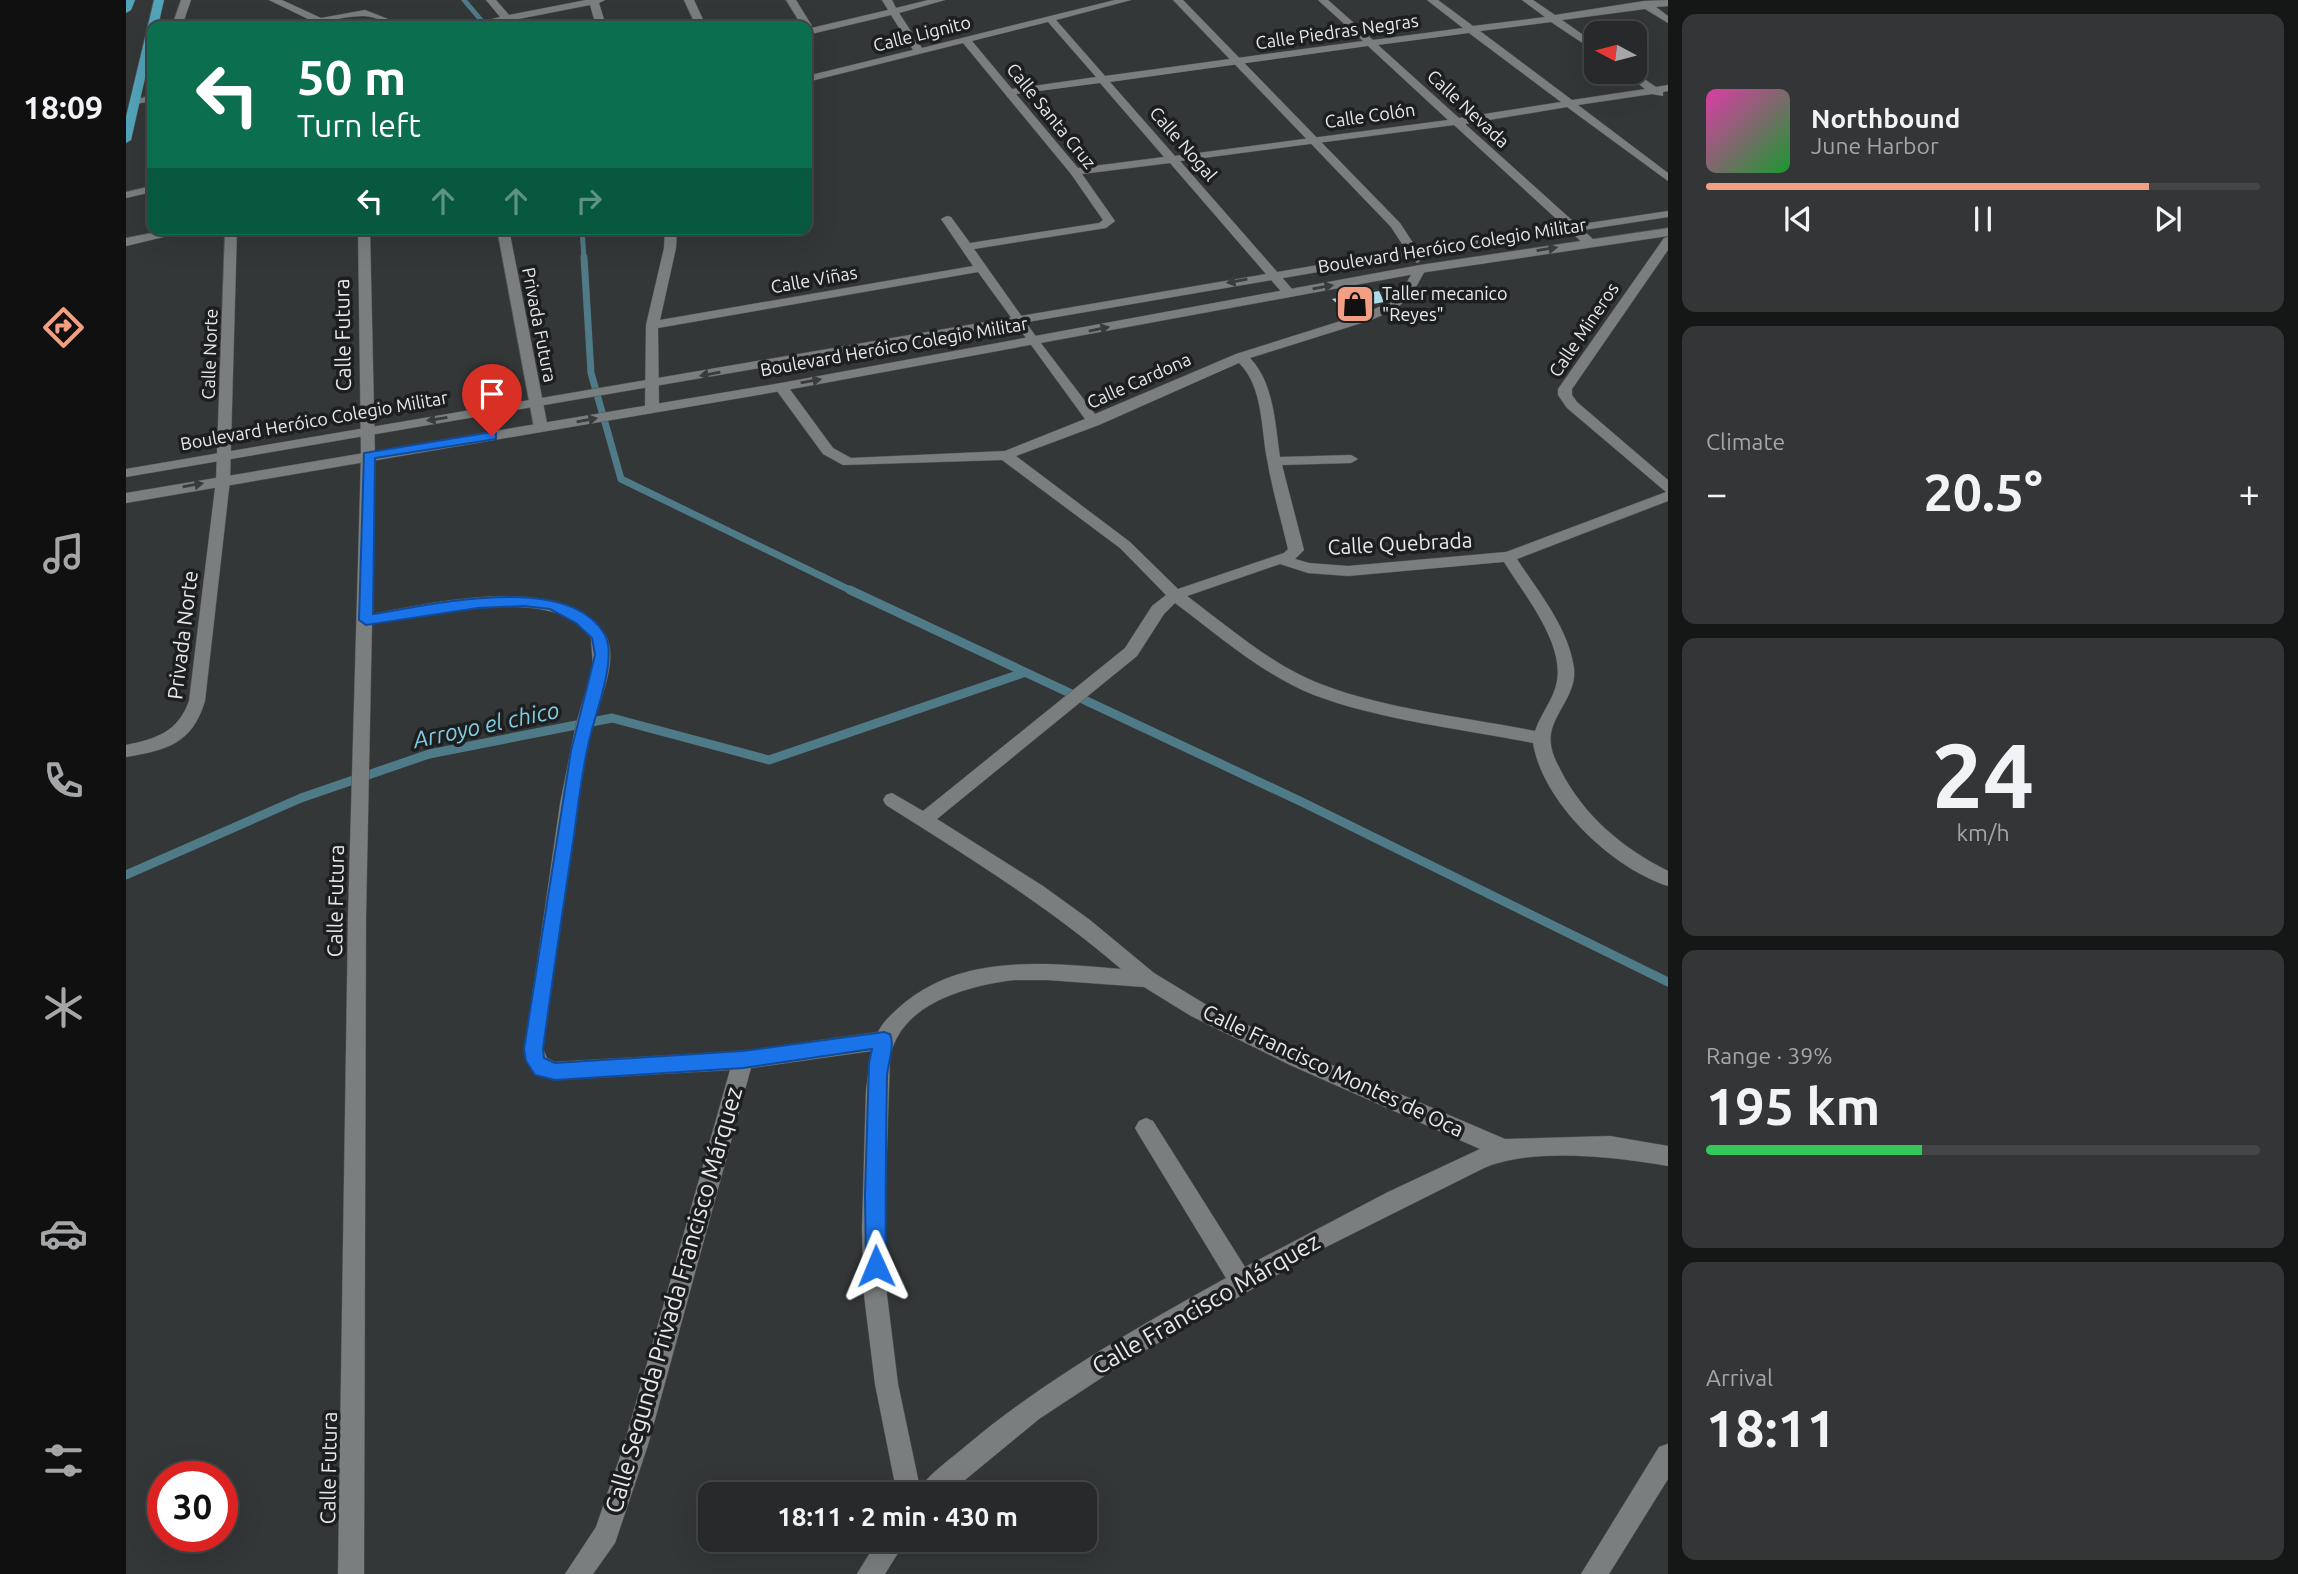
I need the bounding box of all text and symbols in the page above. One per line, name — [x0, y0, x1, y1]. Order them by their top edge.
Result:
street label: Calle Piedras Negras — [1254, 10, 1420, 52]
street label: Calle Lignito — [871, 11, 973, 55]
north arrow — [1584, 21, 1647, 84]
map controls — [1584, 21, 1647, 84]
icon: left — [182, 49, 273, 140]
text: 50 m — [297, 49, 406, 104]
street label: Calle Santa Cruz — [1003, 59, 1100, 172]
street label: Calle Nevada — [1424, 65, 1514, 151]
text: 18:09 — [23, 89, 103, 125]
street label: Calle Colón — [1323, 99, 1416, 131]
street label: Calle Nogal — [1146, 102, 1221, 185]
text: Northbound — [1811, 104, 1960, 133]
text: Turn left — [297, 107, 421, 143]
text: June Harbor — [1811, 133, 1939, 158]
icon: left — [351, 182, 389, 220]
icon: ahead — [424, 182, 462, 220]
icon: ahead — [497, 182, 535, 220]
icon: right — [570, 182, 608, 220]
icon: previous — [1779, 200, 1817, 238]
icon: pause — [1964, 200, 2002, 238]
icon: next — [2149, 200, 2187, 238]
street label: Boulevard Heróico Colegio Militar — [1316, 214, 1588, 276]
one-way arrow — [1536, 244, 1558, 255]
street label: Calle Viñas — [769, 262, 859, 296]
street label: Privada Futura — [519, 266, 561, 384]
one-way arrow — [1226, 275, 1248, 286]
street label: Calle Futura — [329, 278, 355, 392]
street label: Calle Mineros — [1544, 278, 1622, 380]
one-way arrow — [1312, 281, 1334, 292]
shop icon: Taller mecanico "Reyes" — [1334, 283, 1376, 325]
place label: Taller mecanico "Reyes" — [1382, 283, 1507, 324]
icon: directions — [39, 303, 88, 352]
street label: Calle Norte — [197, 308, 221, 400]
street label: Boulevard Heróico Colegio Militar — [758, 313, 1029, 379]
one-way arrow — [1088, 323, 1110, 334]
street label: Calle Cardona — [1084, 348, 1194, 412]
pin — [462, 364, 522, 436]
one-way arrow — [699, 369, 721, 380]
icon: arrive — [473, 375, 511, 413]
one-way arrow — [800, 376, 822, 387]
street label: Boulevard Heróico Colegio Militar — [178, 387, 449, 453]
one-way arrow — [426, 414, 448, 425]
one-way arrow — [576, 414, 598, 425]
text: Climate — [1706, 429, 1785, 454]
text: 20.5° — [1923, 463, 2043, 521]
text: − — [1706, 472, 1727, 514]
text: + — [2239, 472, 2260, 514]
one-way arrow — [182, 480, 204, 491]
street label: Calle Quebrada — [1327, 527, 1473, 559]
icon: music — [39, 529, 88, 578]
street label: Privada Norte — [162, 569, 202, 701]
water label: Arroyo el chico — [410, 697, 561, 752]
text: 24 — [1932, 723, 2034, 825]
icon: phone — [39, 756, 88, 805]
text: km/h — [1956, 820, 2010, 845]
street label: Calle Futura — [322, 844, 348, 958]
icon: climate — [39, 983, 88, 1032]
street label: Calle Francisco Montes de Oca — [1199, 999, 1468, 1141]
text: Range · 39% — [1706, 1043, 1833, 1068]
text: 195 km — [1706, 1077, 1880, 1135]
street label: Calle Segunda Privada Francisco Márquez — [600, 1084, 747, 1516]
icon: car — [39, 1209, 88, 1258]
street label: Calle Francisco Márquez — [1087, 1227, 1324, 1380]
position arrow — [839, 1229, 913, 1303]
text: Arrival — [1706, 1365, 1773, 1390]
text: 18:11 — [1706, 1399, 1836, 1457]
street label: Calle Futura — [315, 1411, 341, 1525]
icon: filters — [39, 1436, 88, 1485]
speed limit sign: 30 — [147, 1461, 238, 1552]
text: 18:11 · 2 min · 430 m — [777, 1502, 1018, 1531]

